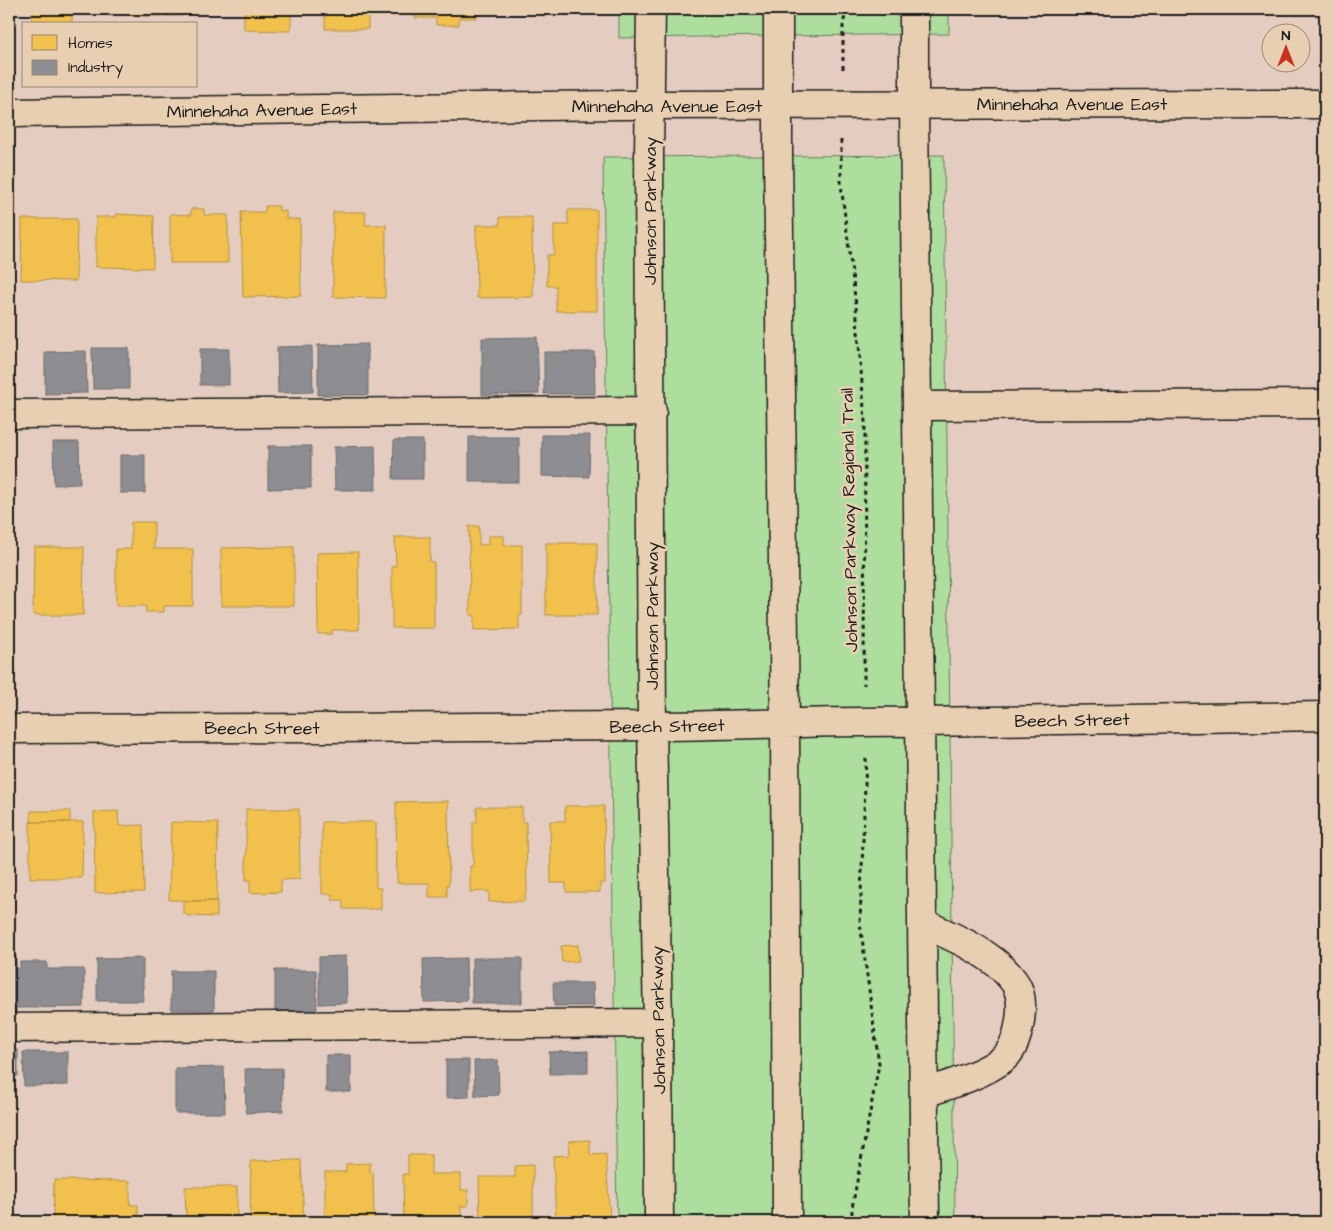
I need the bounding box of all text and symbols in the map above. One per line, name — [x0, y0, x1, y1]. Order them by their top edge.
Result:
legend — [22, 22, 198, 88]
north arrow — [1262, 22, 1312, 72]
text: N — [1282, 26, 1291, 46]
text: Homes — [68, 33, 113, 54]
text: Industry — [68, 57, 123, 79]
street label: Minnehaha Avenue East — [977, 92, 1168, 117]
street label: Minnehaha Avenue East — [572, 94, 763, 119]
street label: Minnehaha Avenue East — [167, 96, 358, 125]
street label: Johnson Parkway — [638, 137, 664, 285]
street label: Johnson Parkway Regional Trail — [835, 388, 865, 652]
street label: Johnson Parkway — [640, 542, 666, 690]
street label: Beech Street — [1014, 707, 1131, 734]
street label: Beech Street — [609, 713, 726, 740]
street label: Beech Street — [204, 716, 320, 741]
street label: Johnson Parkway — [645, 946, 673, 1094]

